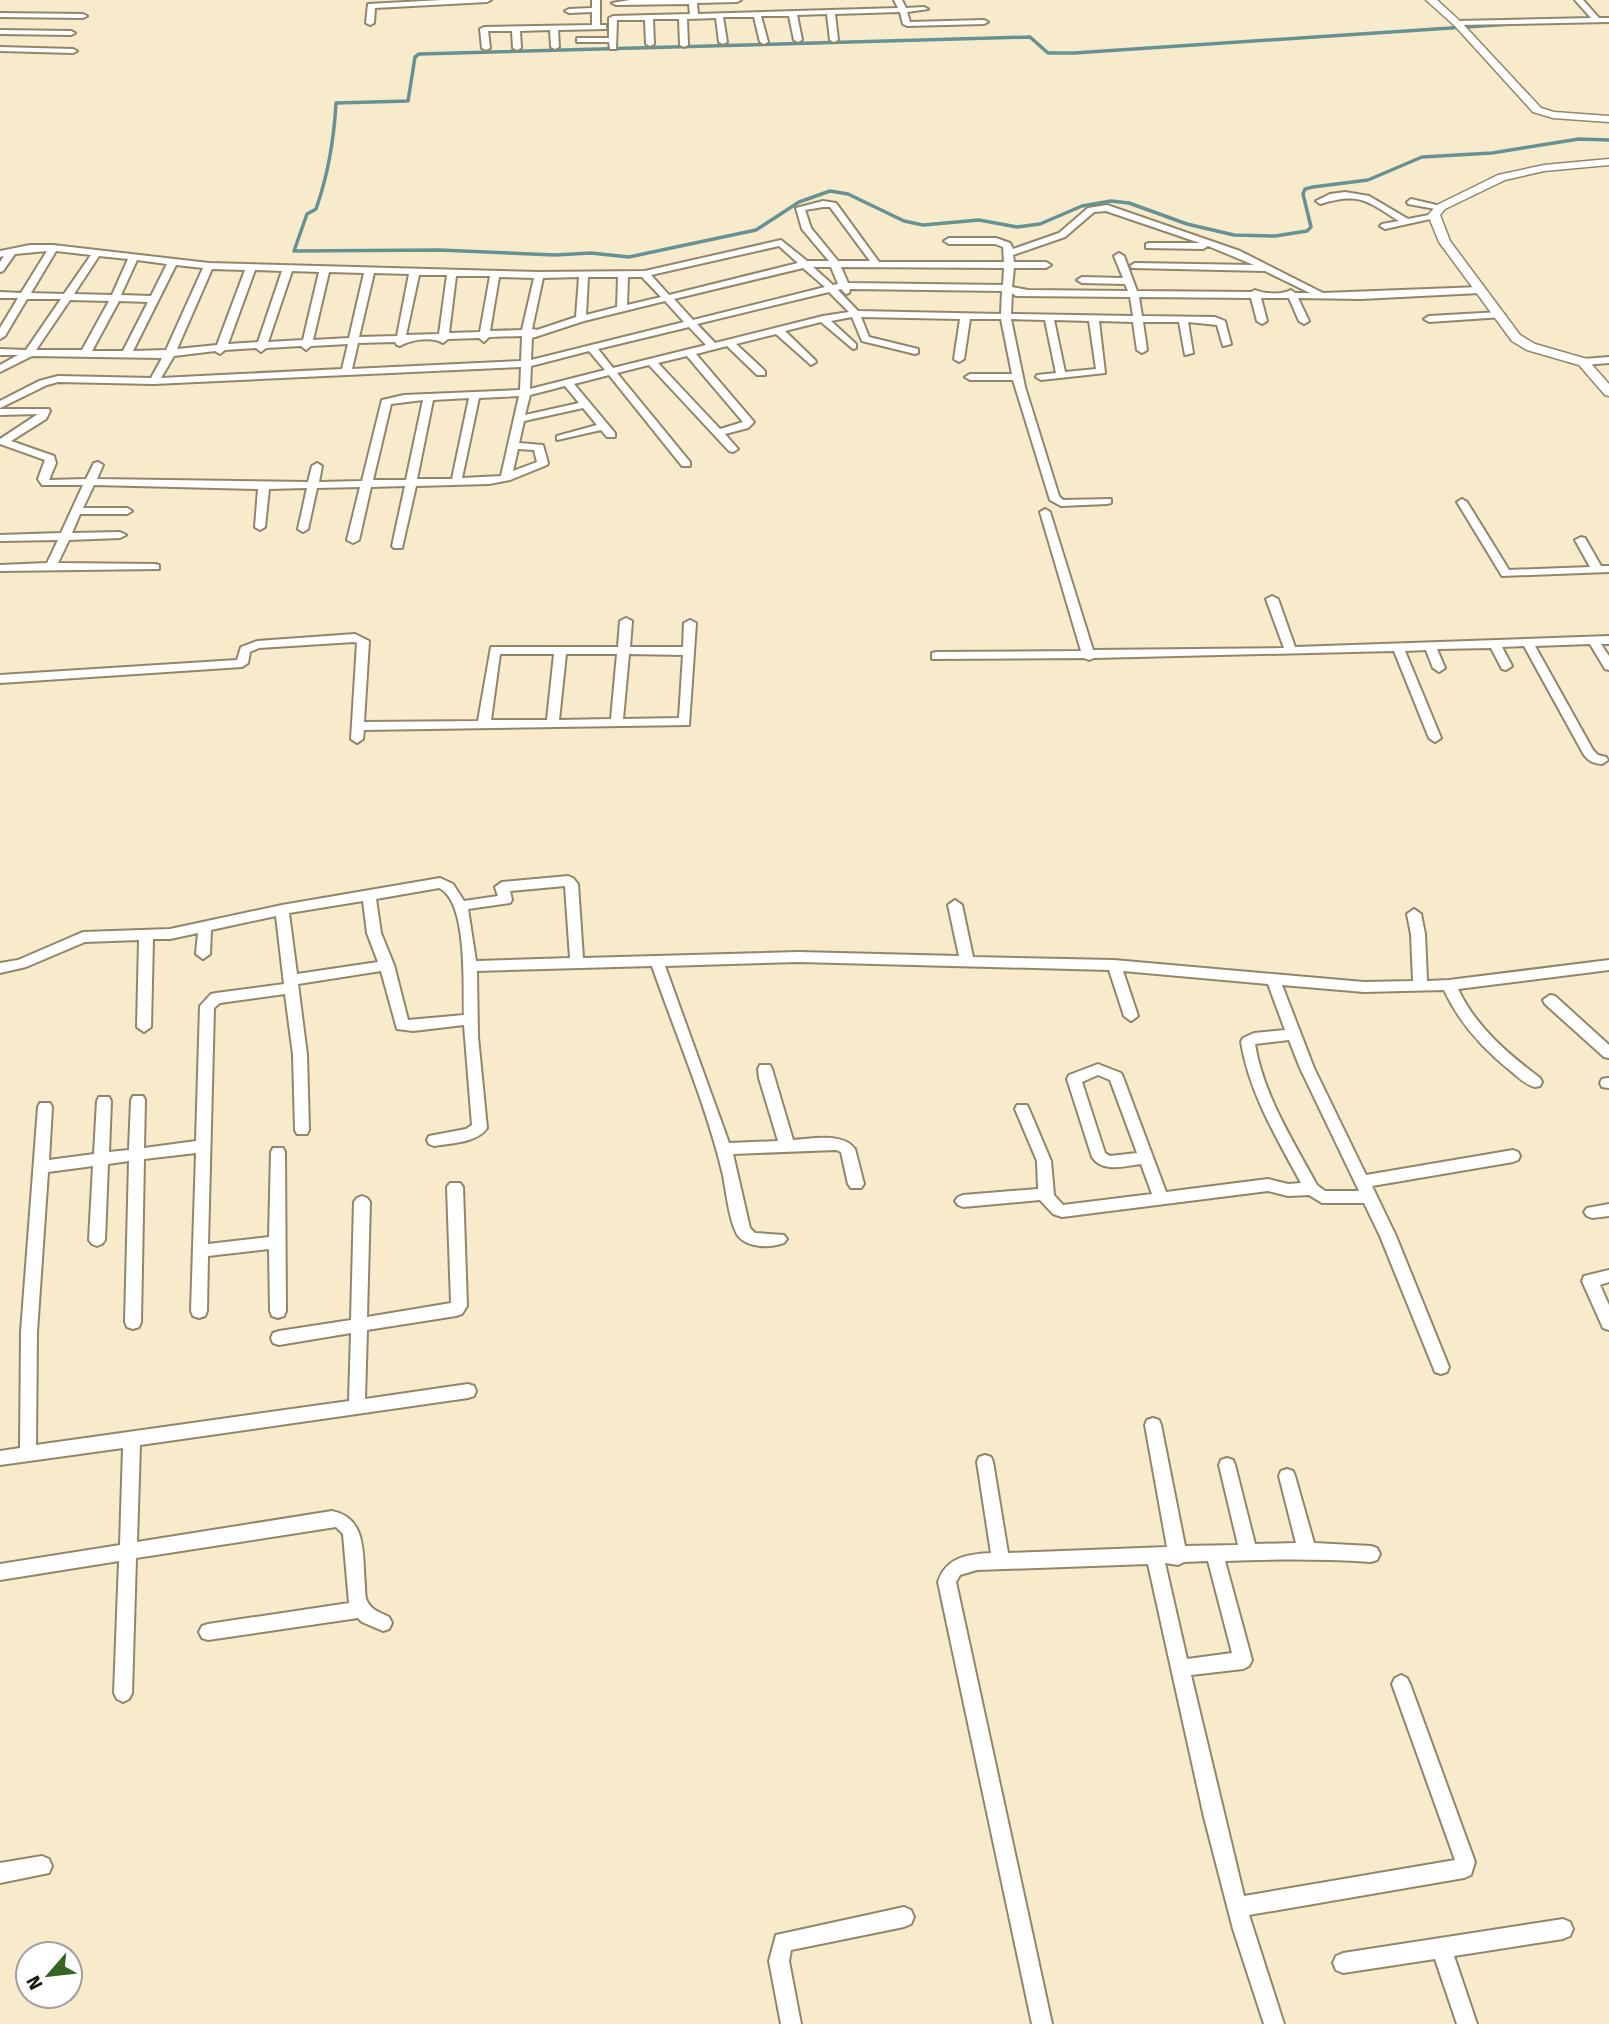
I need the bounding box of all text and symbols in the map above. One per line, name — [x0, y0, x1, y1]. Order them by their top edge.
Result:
north arrow — [14, 1940, 84, 2010]
text: N — [21, 1972, 48, 1994]

